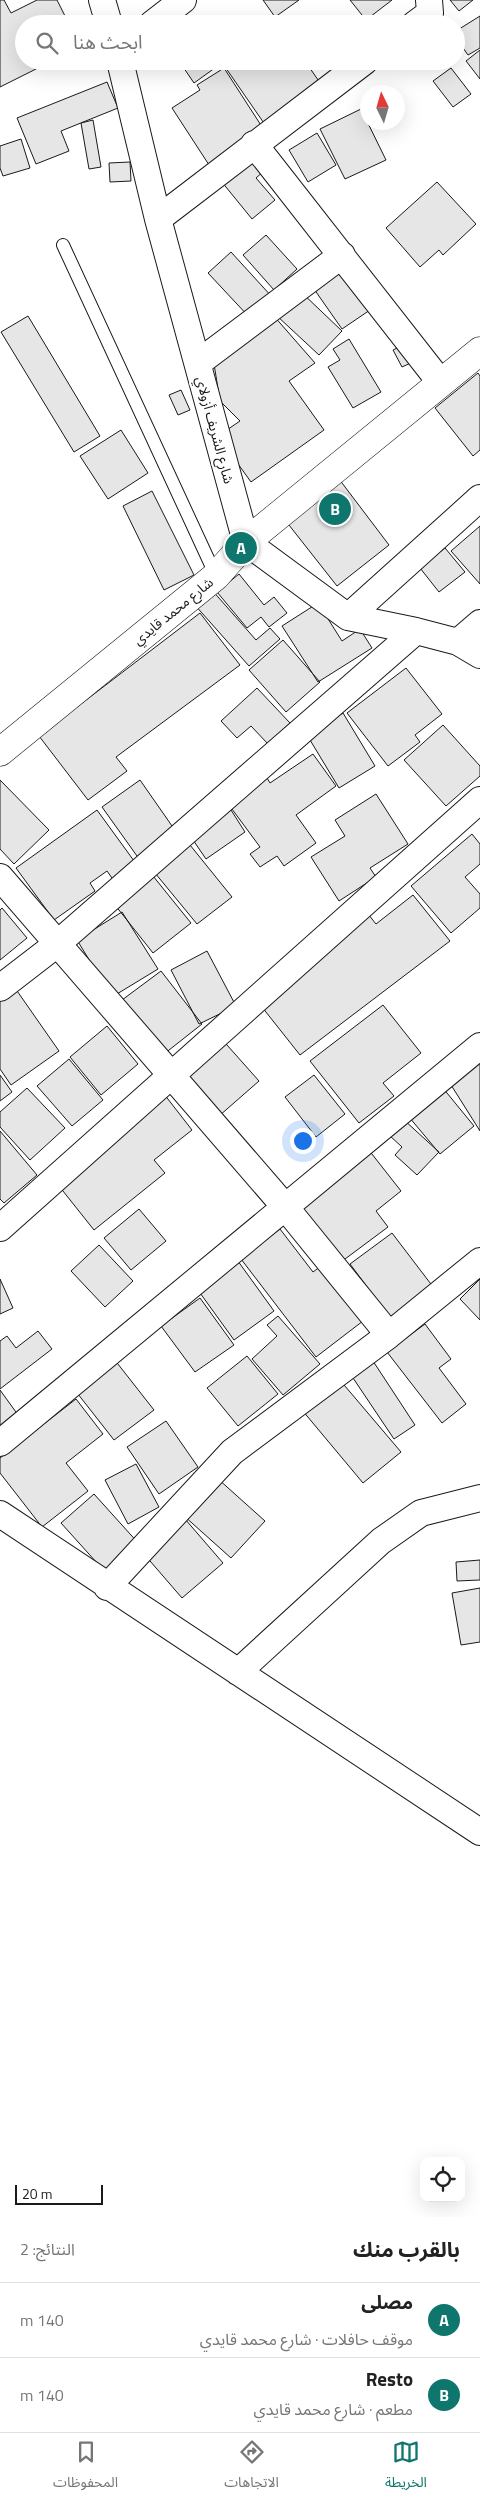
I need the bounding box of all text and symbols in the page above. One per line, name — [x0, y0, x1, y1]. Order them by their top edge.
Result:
search box — [15, 15, 465, 70]
text: ابحث هنا — [73, 27, 143, 56]
icon: search — [33, 29, 61, 57]
north arrow — [360, 85, 405, 130]
street label: شارع الشريف أزولاي — [190, 374, 240, 486]
pin: B — [319, 490, 351, 528]
pin: A — [225, 529, 257, 567]
street label: شارع محمد قايدي — [128, 572, 218, 651]
your location — [290, 1128, 316, 1154]
map controls — [420, 2157, 465, 2202]
button: locate — [420, 2157, 465, 2202]
scale bar — [15, 2182, 102, 2205]
text: 20 m — [22, 2183, 52, 2204]
text: بالقرب منك — [353, 2233, 460, 2265]
text: النتائج: 2 — [20, 2237, 75, 2261]
text: مصلى — [361, 2287, 413, 2316]
text: 140 m — [20, 2308, 64, 2332]
text: A — [439, 2308, 449, 2332]
text: موقف حافلات · شارع محمد قايدي — [200, 2327, 413, 2351]
text: Resto — [366, 2364, 413, 2393]
text: 140 m — [20, 2383, 64, 2407]
text: B — [439, 2383, 449, 2407]
text: مطعم · شارع محمد قايدي — [254, 2397, 413, 2421]
tab: المحفوظات — [53, 2438, 118, 2497]
tab: الاتجاهات — [224, 2438, 279, 2497]
tab: الخريطة — [385, 2438, 427, 2497]

